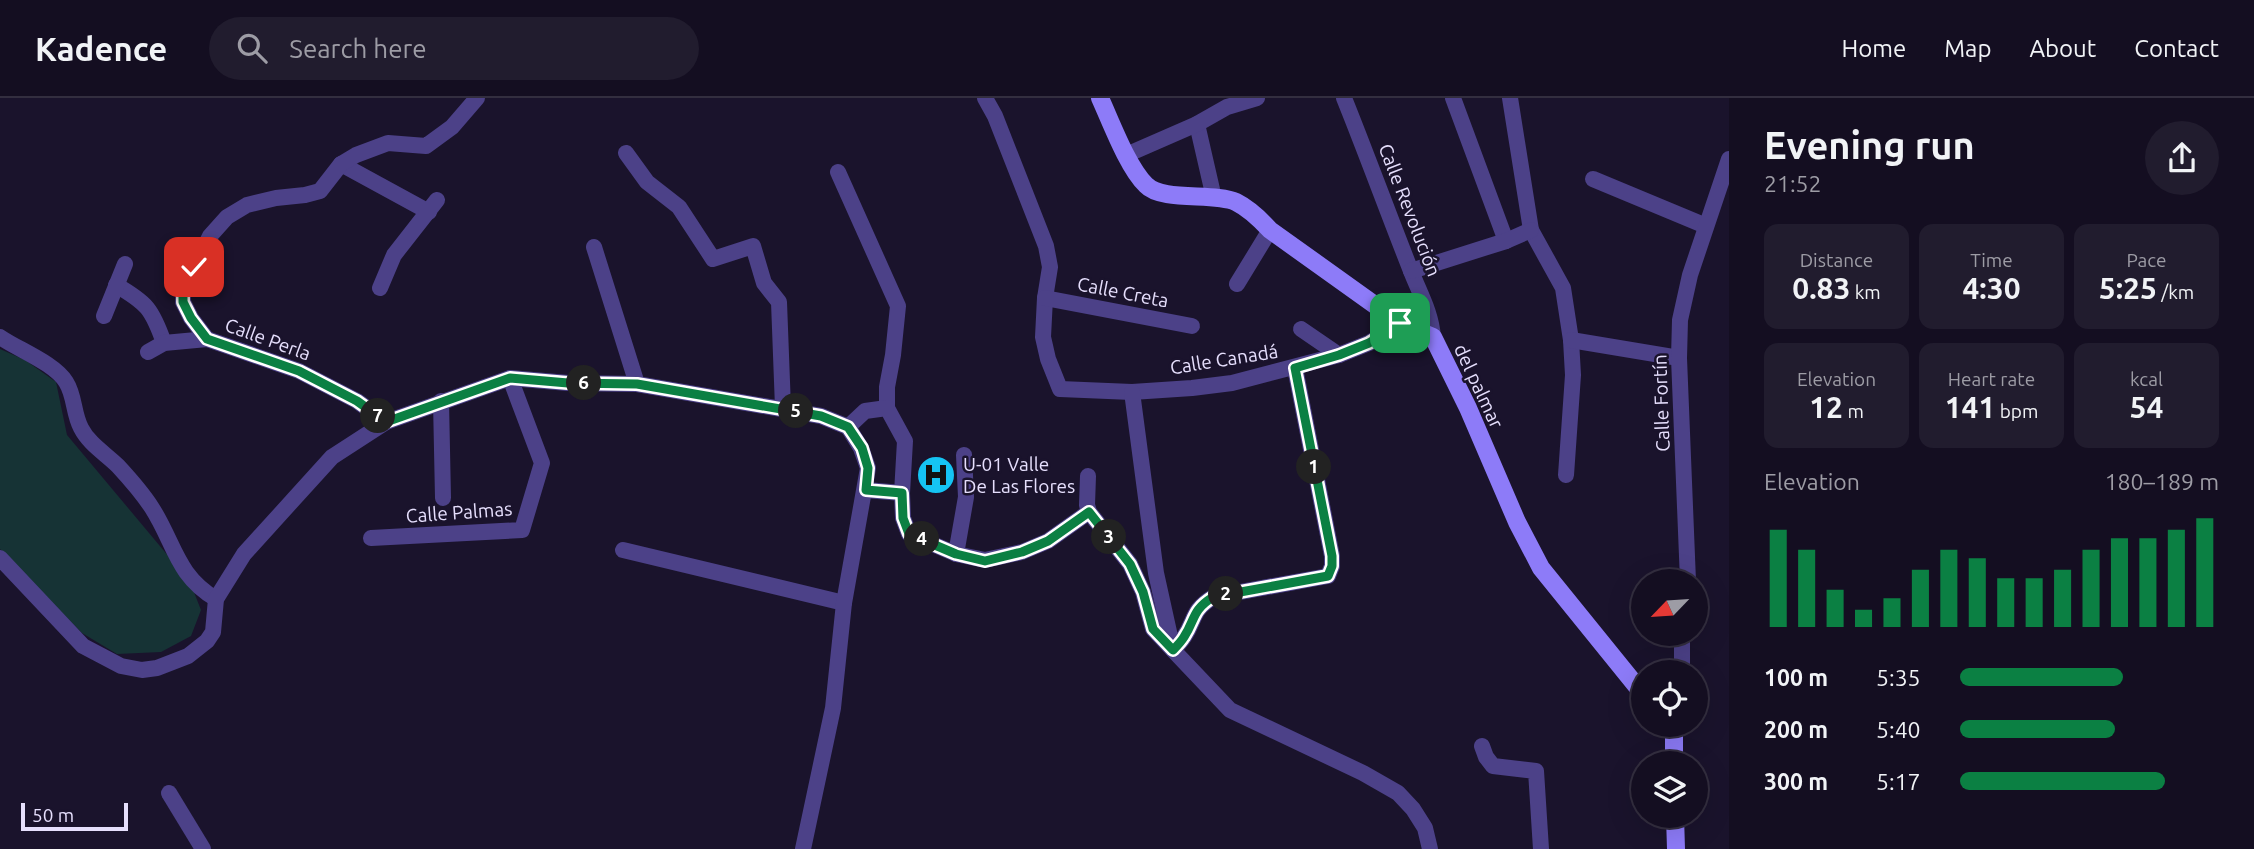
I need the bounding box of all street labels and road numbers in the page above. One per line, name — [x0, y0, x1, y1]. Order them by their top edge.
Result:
street label: Calle Revolución — [1375, 141, 1445, 279]
street label: Calle Creta — [1075, 272, 1171, 312]
street label: Calle Perla — [222, 313, 314, 365]
street label: Calle Canadá — [1168, 340, 1280, 378]
street label: del palmar — [1450, 340, 1508, 432]
street label: Calle Fortín — [1648, 354, 1674, 452]
street label: Calle Palmas — [405, 497, 513, 527]

